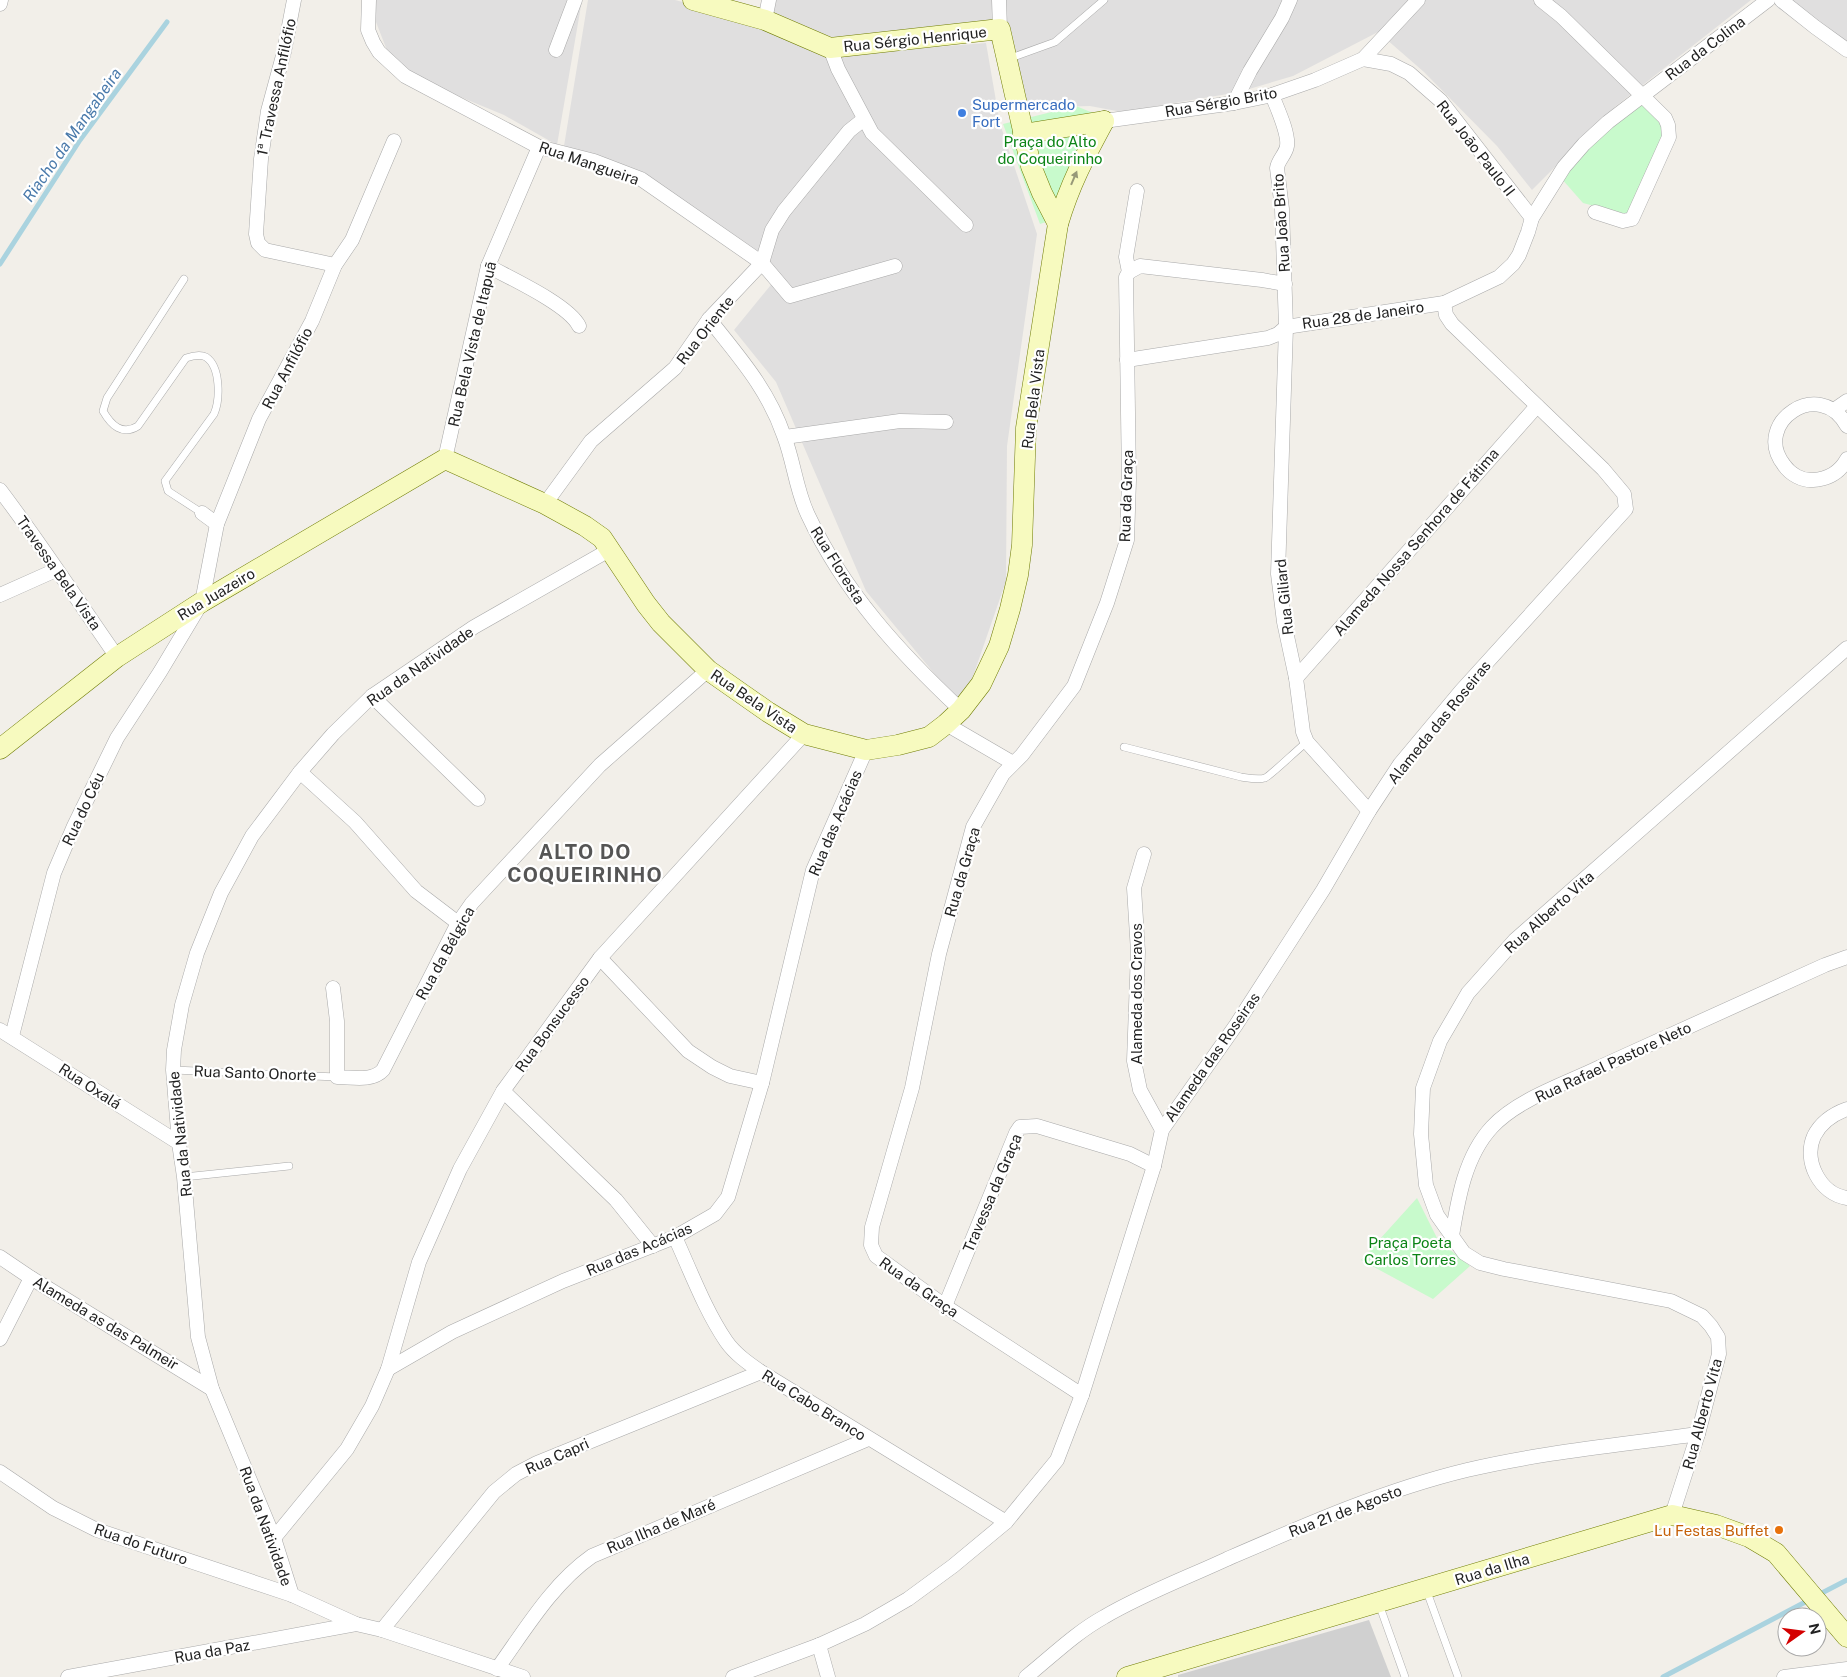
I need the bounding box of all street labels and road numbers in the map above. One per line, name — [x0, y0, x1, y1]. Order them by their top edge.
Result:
street label: Rua da Colina — [1662, 13, 1748, 83]
street label: 1ª Travessa Anfilófio — [253, 17, 299, 157]
street label: Rua Sérgio Henrique — [842, 23, 988, 55]
street label: Rua Sérgio Brito — [1164, 84, 1278, 120]
street label: Rua João Paulo II — [1433, 97, 1519, 199]
street label: Rua Mangueira — [537, 138, 641, 188]
street label: Rua João Brito — [1269, 173, 1293, 273]
street label: Rua Bela Vista de Itapuã — [445, 260, 499, 428]
street label: Rua Oriente — [673, 292, 737, 368]
street label: Rua 28 de Janeiro — [1301, 298, 1425, 332]
street label: Rua Anfilófio — [258, 324, 316, 412]
street label: Rua Bela Vista — [1018, 348, 1048, 450]
street label: Alameda Nossa Senhora de Fátima — [1330, 445, 1502, 639]
street label: Rua da Graça — [1116, 449, 1136, 543]
street label: Travessa Bela Vista — [13, 513, 105, 633]
street label: Rua Floresta — [807, 523, 869, 607]
street label: Rua Giliard — [1272, 558, 1296, 636]
street label: Rua Juazeiro — [174, 564, 258, 624]
street label: Rua da Natividade — [363, 623, 477, 709]
street label: Alameda das Roseiras — [1384, 657, 1494, 787]
street label: Rua Bela Vista — [708, 666, 800, 736]
street label: Rua das Acácias — [805, 768, 865, 878]
street label: Rua do Céu — [59, 770, 107, 848]
street label: Rua da Graça — [941, 825, 983, 919]
street label: Rua Alberto Vita — [1501, 868, 1597, 956]
street label: Rua da Bélgica — [412, 903, 478, 1003]
street label: Alameda dos Cravos — [1128, 923, 1145, 1065]
street label: Rua Bonsucesso — [512, 973, 592, 1075]
street label: Alameda das Roseiras — [1161, 989, 1263, 1125]
street label: Rua Rafael Pastore Neto — [1532, 1018, 1694, 1106]
street label: Rua Oxalá — [56, 1060, 124, 1112]
street label: Rua Santo Onorte — [193, 1062, 317, 1084]
street label: Rua da Natividade — [165, 1070, 195, 1198]
street label: Travessa da Graça — [959, 1131, 1025, 1255]
street label: Rua das Acácias — [584, 1219, 694, 1279]
street label: Rua da Graça — [876, 1253, 962, 1321]
street label: Alameda as das Palmeir — [30, 1273, 182, 1373]
street label: Rua Alberto Vita — [1679, 1357, 1725, 1471]
street label: Rua Cabo Branco — [759, 1366, 869, 1444]
street label: Rua Capri — [523, 1434, 591, 1478]
street label: Rua da Natividade — [236, 1464, 296, 1588]
street label: Rua 21 de Agosto — [1286, 1482, 1404, 1540]
street label: Rua Ilha de Maré — [604, 1495, 718, 1557]
street label: Rua do Futuro — [92, 1520, 190, 1568]
street label: Rua da Ilha — [1453, 1550, 1531, 1588]
street label: Rua da Paz — [173, 1636, 251, 1666]

